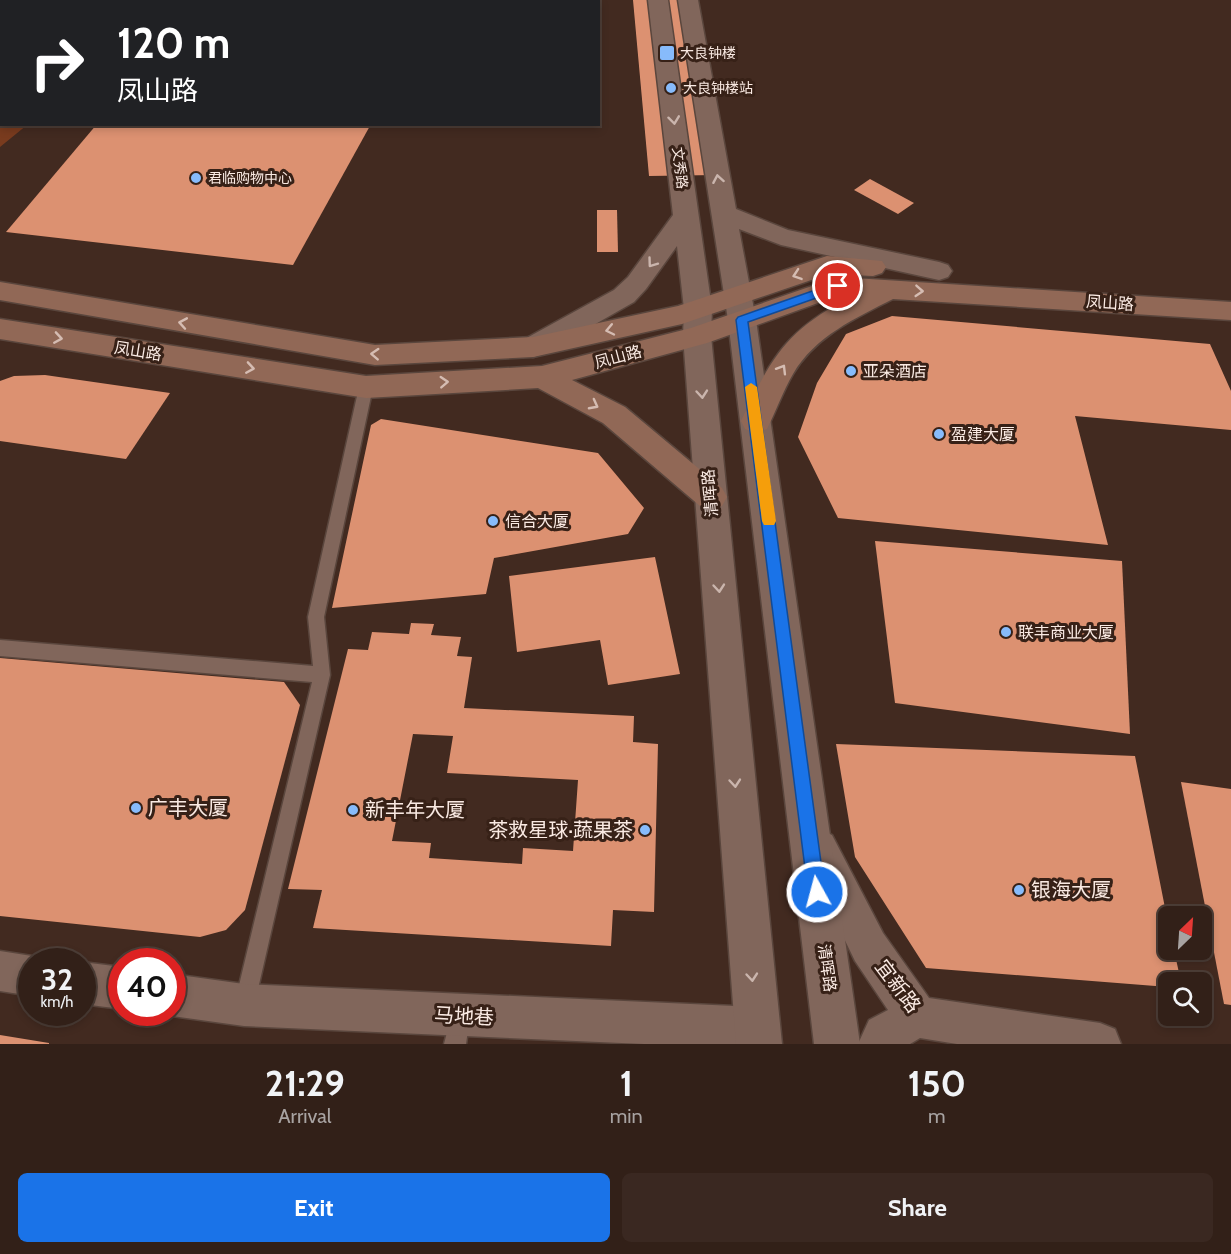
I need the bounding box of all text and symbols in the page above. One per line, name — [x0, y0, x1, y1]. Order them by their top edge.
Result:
text: 120 m — [117, 17, 230, 69]
icon: right — [18, 24, 96, 102]
marker: 大良钟楼 — [658, 44, 676, 62]
place label: 大良钟楼 — [680, 44, 736, 62]
text: 凤山路 — [117, 74, 198, 107]
place label: 大良钟楼站 — [683, 79, 753, 97]
marker: 大良钟楼站 — [664, 81, 678, 95]
one-way arrow — [667, 116, 680, 125]
street label: 文秀路 — [669, 146, 691, 190]
place label: 君临购物中心 — [208, 169, 292, 187]
marker: 君临购物中心 — [189, 171, 203, 185]
one-way arrow — [713, 175, 725, 184]
one-way arrow — [648, 256, 659, 267]
pin — [812, 260, 863, 311]
one-way arrow — [792, 267, 803, 280]
icon: arrive — [821, 269, 854, 302]
one-way arrow — [914, 285, 923, 298]
street label: 凤山路 — [1085, 292, 1135, 314]
one-way arrow — [178, 317, 188, 330]
one-way arrow — [606, 323, 616, 336]
one-way arrow — [52, 331, 62, 344]
street label: 凤山路 — [113, 338, 163, 364]
street label: 凤山路 — [592, 342, 644, 372]
one-way arrow — [371, 348, 380, 361]
one-way arrow — [246, 362, 255, 374]
place label: 亚朵酒店 — [863, 362, 927, 381]
marker: 亚朵酒店 — [844, 364, 858, 378]
one-way arrow — [774, 365, 786, 375]
one-way arrow — [439, 376, 448, 389]
one-way arrow — [695, 390, 708, 399]
one-way arrow — [587, 397, 598, 409]
place label: 盈建大厦 — [951, 425, 1015, 444]
marker: 盈建大厦 — [932, 427, 946, 441]
street label: 清晖路 — [698, 468, 722, 518]
place label: 信合大厦 — [505, 512, 569, 531]
marker: 信合大厦 — [486, 514, 500, 528]
one-way arrow — [712, 584, 725, 593]
place label: 联丰商业大厦 — [1018, 623, 1114, 642]
marker: 联丰商业大厦 — [999, 625, 1013, 639]
one-way arrow — [728, 778, 741, 787]
place label: 广丰大厦 — [148, 796, 228, 820]
place label: 新丰年大厦 — [365, 798, 465, 822]
marker: 广丰大厦 — [129, 801, 143, 815]
marker: 新丰年大厦 — [346, 803, 360, 817]
place label: 茶救星球·蔬果茶 — [488, 818, 633, 842]
marker: 茶救星球·蔬果茶 — [638, 823, 652, 837]
position arrow — [785, 860, 849, 924]
place label: 银海大厦 — [1031, 878, 1111, 902]
marker: 银海大厦 — [1012, 883, 1026, 897]
north arrow — [1158, 906, 1212, 960]
map controls — [1158, 906, 1212, 1026]
street label: 清晖路 — [814, 943, 840, 993]
speed limit sign: 40 — [108, 948, 186, 1026]
street label: 宜新路 — [870, 955, 926, 1017]
text: 32 — [41, 961, 73, 998]
one-way arrow — [745, 972, 758, 982]
button: search — [1158, 972, 1212, 1026]
text: km/h — [41, 993, 73, 1011]
street label: 马地巷 — [433, 1002, 495, 1030]
text: 21:29 — [265, 1061, 345, 1105]
text: 1 — [620, 1061, 633, 1105]
text: 150 — [908, 1061, 966, 1105]
text: Arrival — [278, 1104, 332, 1128]
text: min — [610, 1104, 643, 1128]
text: m — [928, 1104, 946, 1128]
button: Exit — [18, 1173, 610, 1242]
button: Share — [622, 1173, 1213, 1242]

